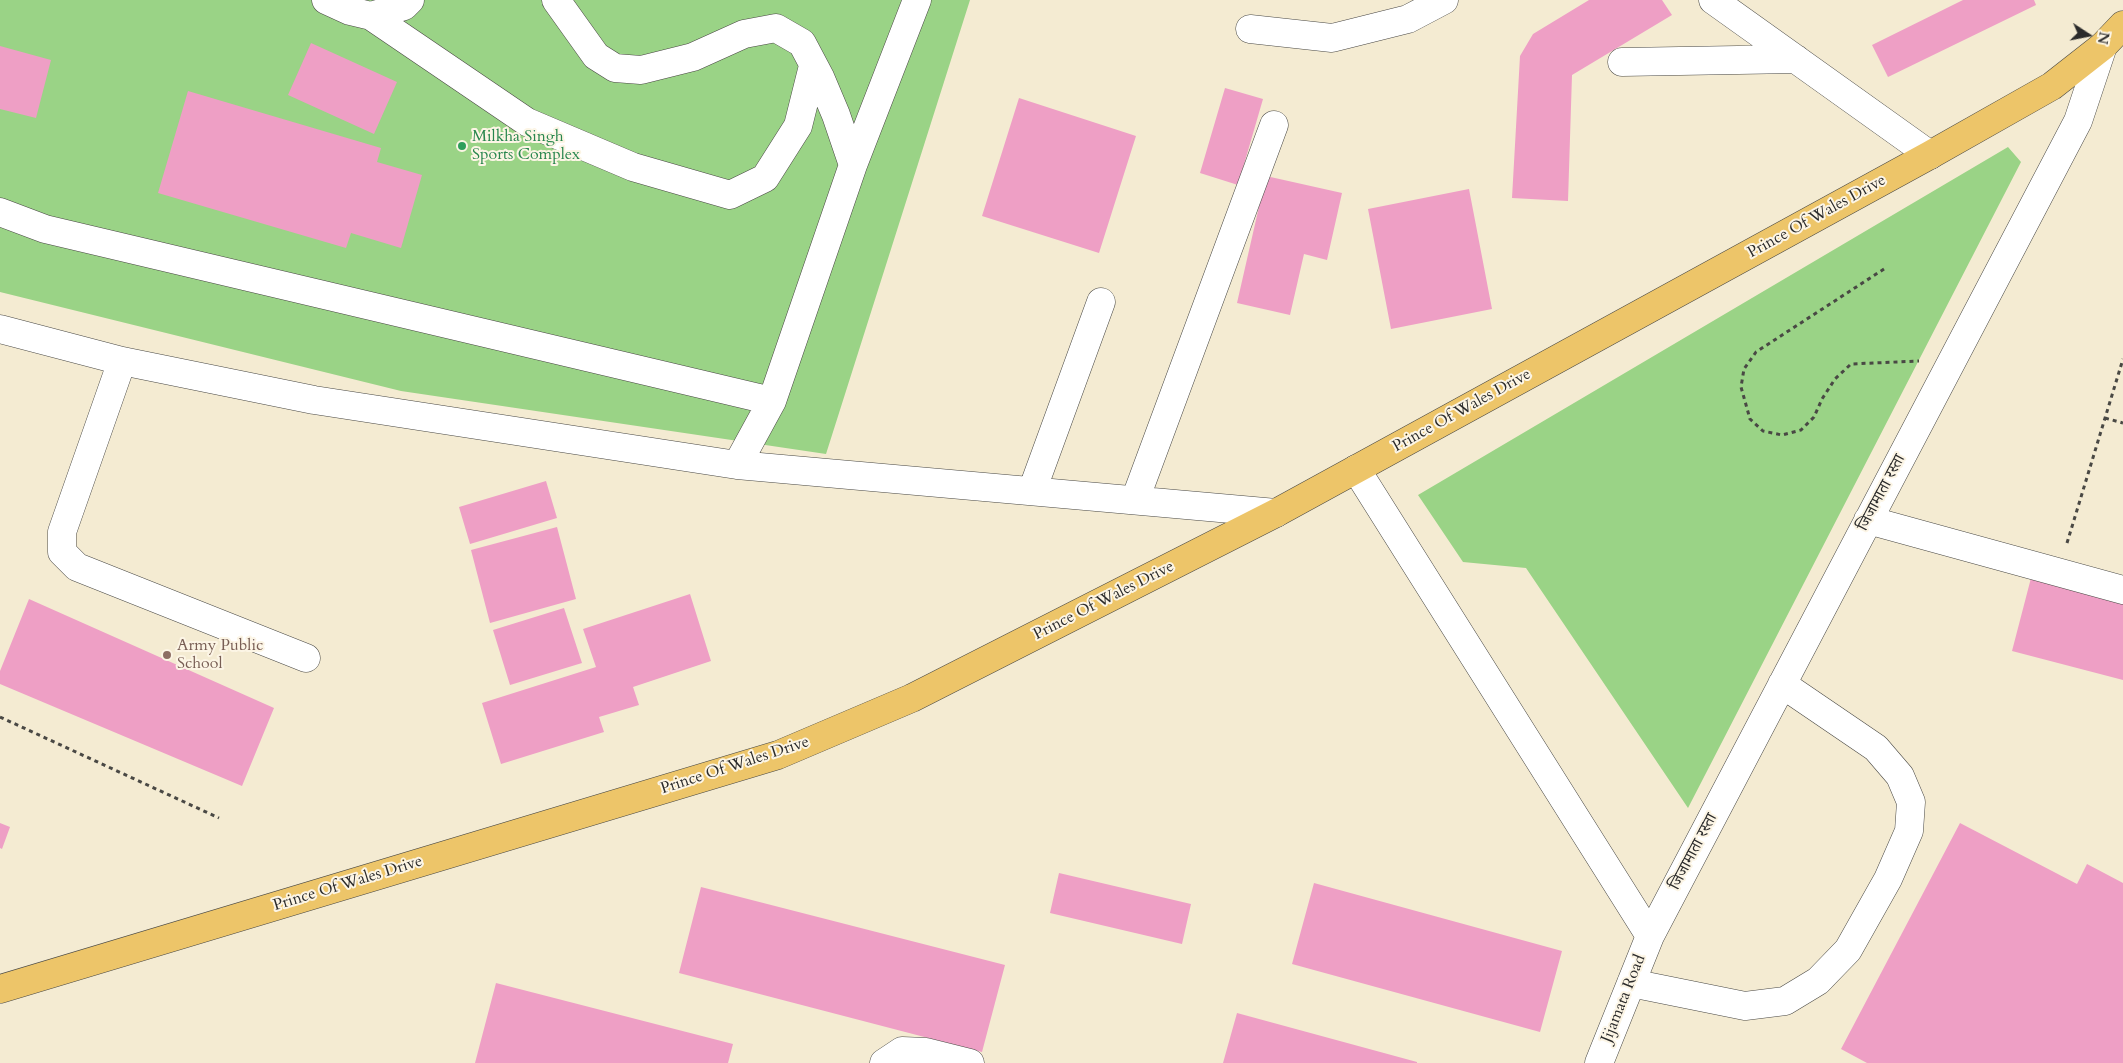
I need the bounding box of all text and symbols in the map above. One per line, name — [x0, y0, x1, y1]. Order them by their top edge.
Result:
north arrow — [2063, 10, 2113, 60]
text: N — [2093, 30, 2114, 46]
place label: Milkha Singh Sports Complex — [472, 127, 580, 165]
marker: Milkha Singh Sports Complex — [456, 140, 468, 152]
street label: Prince Of Wales Drive — [1745, 171, 1889, 263]
street label: Prince Of Wales Drive — [1390, 365, 1534, 457]
street label: जिजामाता रस्ता — [1854, 452, 1910, 534]
street label: Prince Of Wales Drive — [1031, 557, 1177, 645]
place label: Army Public School — [177, 636, 263, 674]
marker: Army Public School — [161, 649, 173, 661]
street label: Prince Of Wales Drive — [658, 733, 812, 799]
street label: जिजामाता रस्ता — [1666, 811, 1722, 893]
street label: Prince Of Wales Drive — [271, 852, 425, 916]
street label: Jijamata Road — [1598, 952, 1650, 1046]

